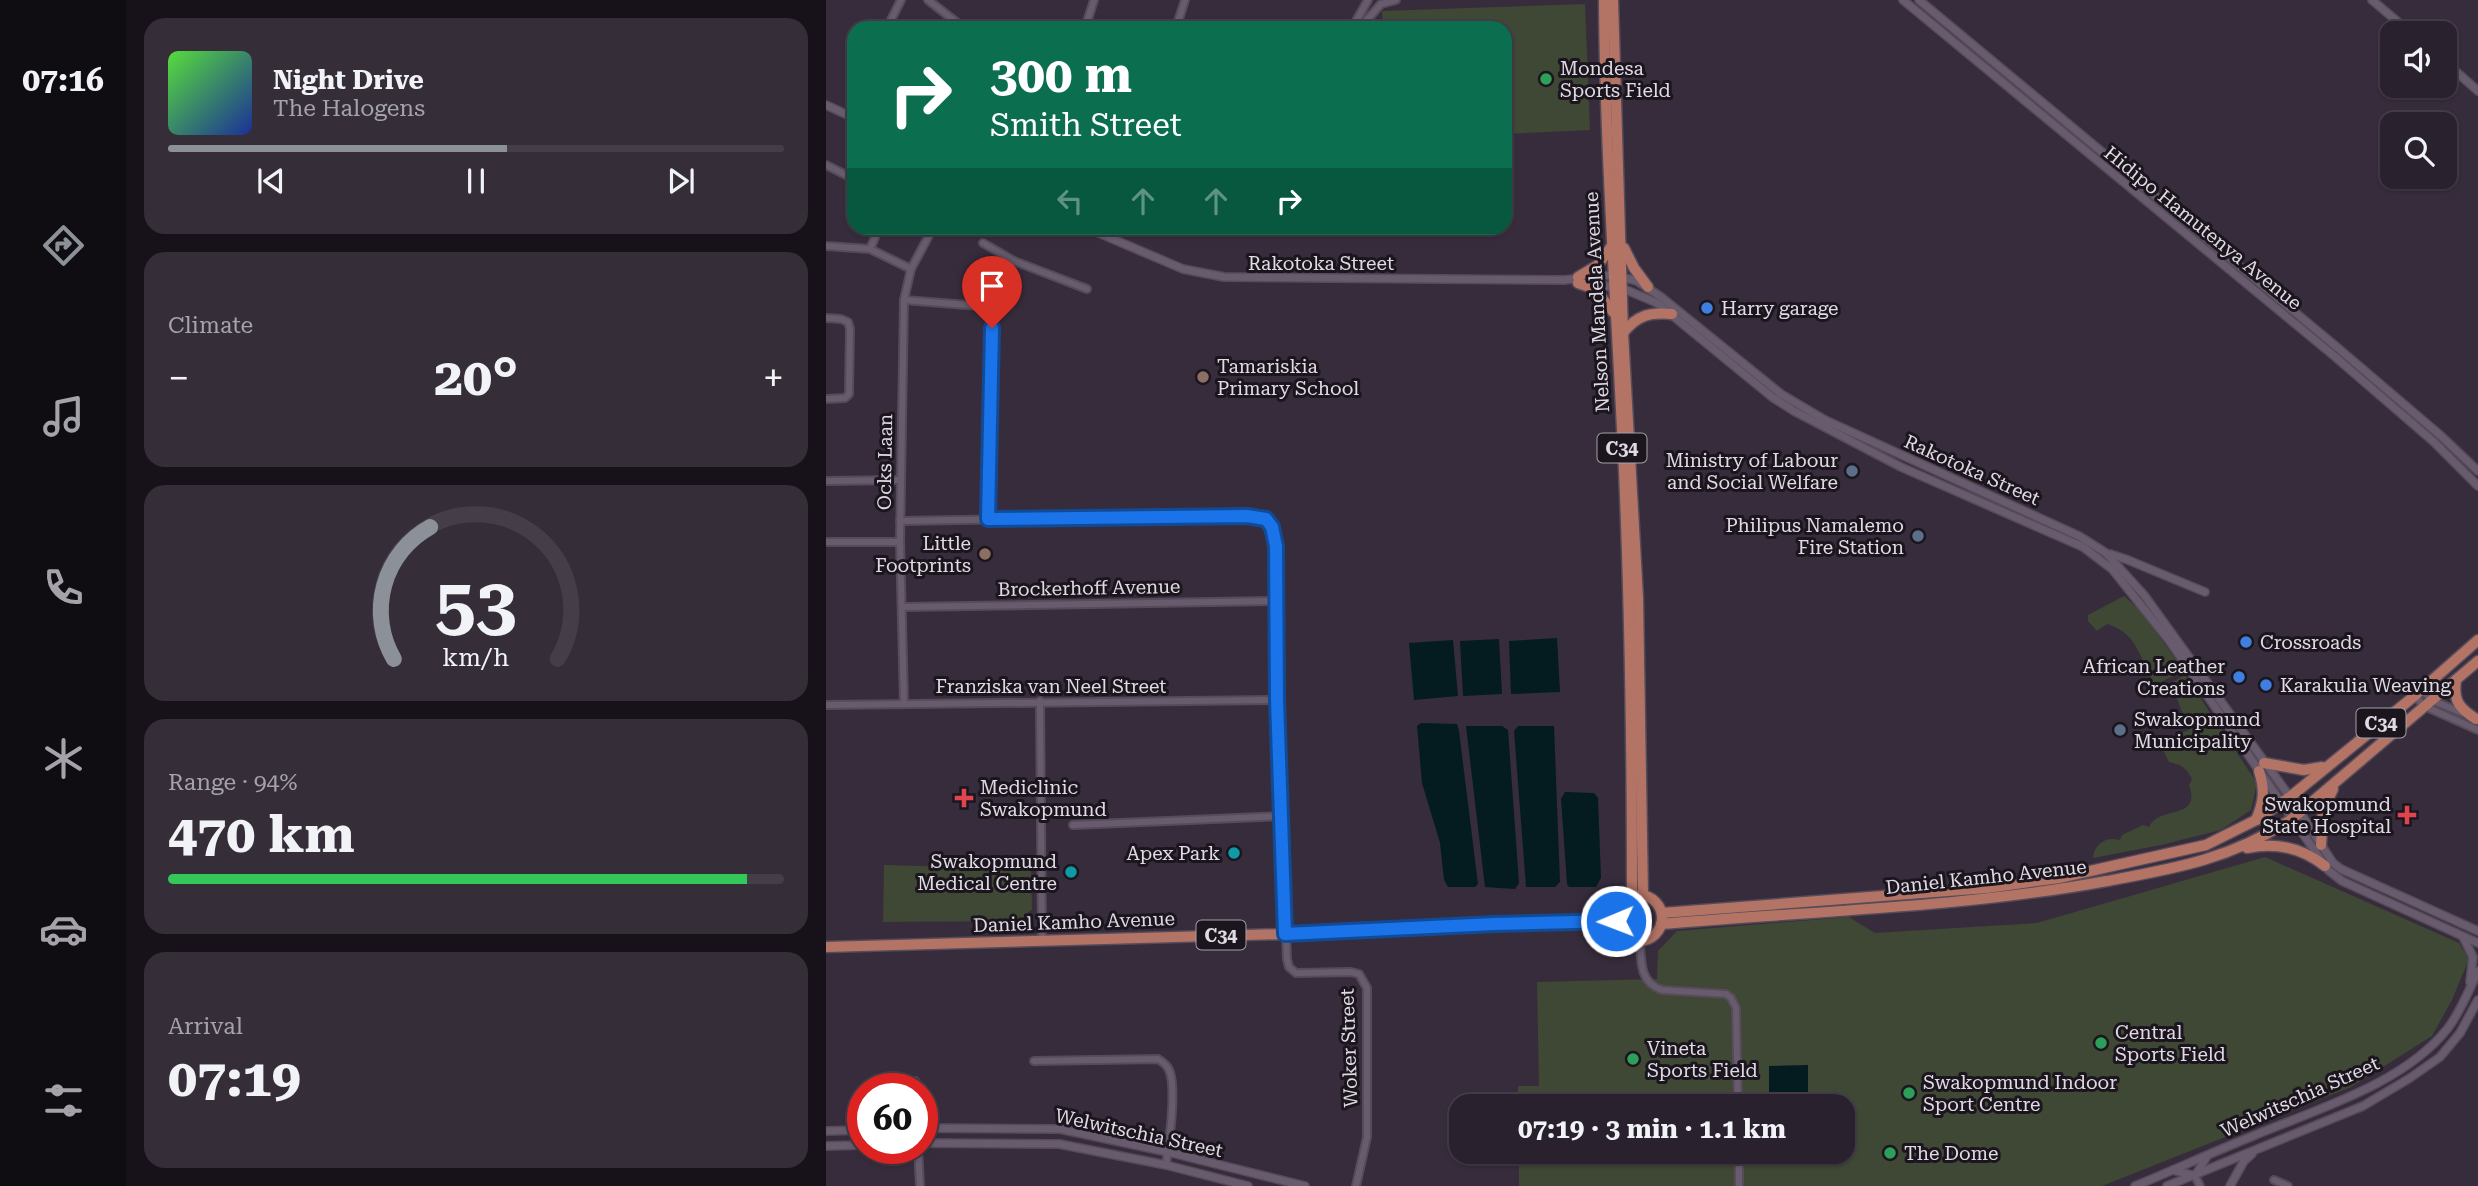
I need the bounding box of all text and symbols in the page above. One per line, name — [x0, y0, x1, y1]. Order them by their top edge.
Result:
map controls — [2380, 21, 2457, 189]
button: sound — [2380, 21, 2457, 98]
text: 300 m — [990, 47, 1132, 104]
icon: right — [875, 49, 966, 140]
place label: Mondesa Sports Field — [1560, 57, 1671, 102]
text: 07:16 — [22, 61, 104, 99]
text: Night Drive — [273, 65, 424, 95]
marker: Mondesa Sports Field — [1538, 71, 1554, 87]
text: The Halogens — [273, 95, 425, 122]
text: Smith Street — [990, 106, 1182, 144]
button: search — [2380, 112, 2457, 189]
street label: Hidipo Hamutenya Avenue — [2100, 141, 2306, 315]
icon: previous — [252, 162, 290, 200]
icon: pause — [457, 162, 495, 200]
icon: next — [662, 162, 700, 200]
icon: left — [1051, 182, 1089, 220]
icon: ahead — [1124, 182, 1162, 220]
icon: ahead — [1197, 182, 1235, 220]
icon: right — [1270, 182, 1308, 220]
street label: Nelson Mandela Avenue — [1580, 191, 1614, 413]
icon: directions — [39, 221, 88, 270]
street label: Rakotoka Street — [1248, 252, 1394, 275]
pin — [962, 256, 1022, 328]
icon: arrive — [973, 267, 1011, 305]
place label: Harry garage — [1721, 297, 1838, 320]
marker: Harry garage — [1699, 300, 1715, 316]
text: Climate — [168, 312, 253, 339]
text: 20° — [434, 347, 518, 408]
place label: Tamariskia Primary School — [1217, 355, 1359, 400]
text: − — [168, 356, 189, 400]
text: + — [763, 356, 784, 400]
marker: Tamariskia Primary School — [1195, 369, 1211, 385]
icon: music — [39, 392, 88, 441]
street label: Ocks Laan — [873, 414, 897, 510]
street label: Rakotoka Street — [1901, 430, 2043, 510]
road number: C34 — [1598, 434, 1646, 462]
place label: Ministry of Labour and Social Welfare — [1666, 449, 1838, 494]
marker: Ministry of Labour and Social Welfare — [1844, 463, 1860, 479]
place label: Philipus Namalemo Fire Station — [1725, 514, 1904, 559]
marker: Philipus Namalemo Fire Station — [1910, 528, 1926, 544]
place label: Little Footprints — [875, 532, 971, 577]
marker: Little Footprints — [977, 546, 993, 562]
text: 53 — [435, 562, 517, 647]
icon: phone — [39, 563, 88, 612]
street label: Brockerhoff Avenue — [997, 575, 1181, 601]
place label: Crossroads — [2260, 631, 2361, 654]
marker: Crossroads — [2238, 634, 2254, 650]
text: km/h — [443, 643, 509, 672]
place label: African Leather Creations — [2083, 655, 2225, 700]
marker: African Leather Creations — [2231, 669, 2247, 685]
place label: Karakulia Weaving — [2280, 674, 2451, 697]
street label: Franziska van Neel Street — [936, 675, 1166, 698]
marker: Karakulia Weaving — [2258, 677, 2274, 693]
place label: Swakopmund Municipality — [2134, 708, 2261, 753]
road number: C34 — [2356, 708, 2406, 738]
marker: Swakopmund Municipality — [2112, 722, 2128, 738]
icon: climate — [39, 734, 88, 783]
text: Range · 94% — [168, 769, 297, 796]
place label: Mediclinic Swakopmund — [980, 776, 1107, 821]
marker: Mediclinic Swakopmund — [954, 788, 974, 808]
place label: Swakopmund State Hospital — [2262, 793, 2391, 838]
text: 470 km — [168, 804, 355, 865]
marker: Swakopmund State Hospital — [2397, 805, 2417, 825]
place label: Apex Park — [1127, 842, 1220, 865]
marker: Apex Park — [1226, 845, 1242, 861]
place label: Swakopmund Medical Centre — [917, 850, 1057, 895]
street label: Daniel Kamho Avenue — [1884, 855, 2088, 899]
marker: Swakopmund Medical Centre — [1063, 864, 1079, 880]
position arrow — [1579, 884, 1653, 958]
icon: car — [39, 905, 88, 954]
street label: Daniel Kamho Avenue — [973, 907, 1175, 937]
road number: C34 — [1196, 920, 1246, 950]
street label: Woker Street — [1335, 988, 1363, 1108]
text: Arrival — [168, 1013, 243, 1040]
place label: Central Sports Field — [2115, 1021, 2226, 1066]
marker: Central Sports Field — [2093, 1035, 2109, 1051]
place label: Vineta Sports Field — [1647, 1037, 1758, 1082]
text: 07:19 — [168, 1048, 301, 1109]
marker: Vineta Sports Field — [1625, 1051, 1641, 1067]
street label: Welwitschia Street — [2217, 1052, 2383, 1142]
place label: Swakopmund Indoor Sport Centre — [1923, 1071, 2117, 1116]
speed limit sign: 60 — [847, 1073, 938, 1164]
icon: filters — [39, 1076, 88, 1125]
marker: Swakopmund Indoor Sport Centre — [1901, 1085, 1917, 1101]
street label: Welwitschia Street — [1053, 1104, 1225, 1162]
text: 07:19 · 3 min · 1.1 km — [1518, 1114, 1786, 1144]
place label: The Dome — [1904, 1142, 1998, 1165]
marker: The Dome — [1882, 1145, 1898, 1161]

